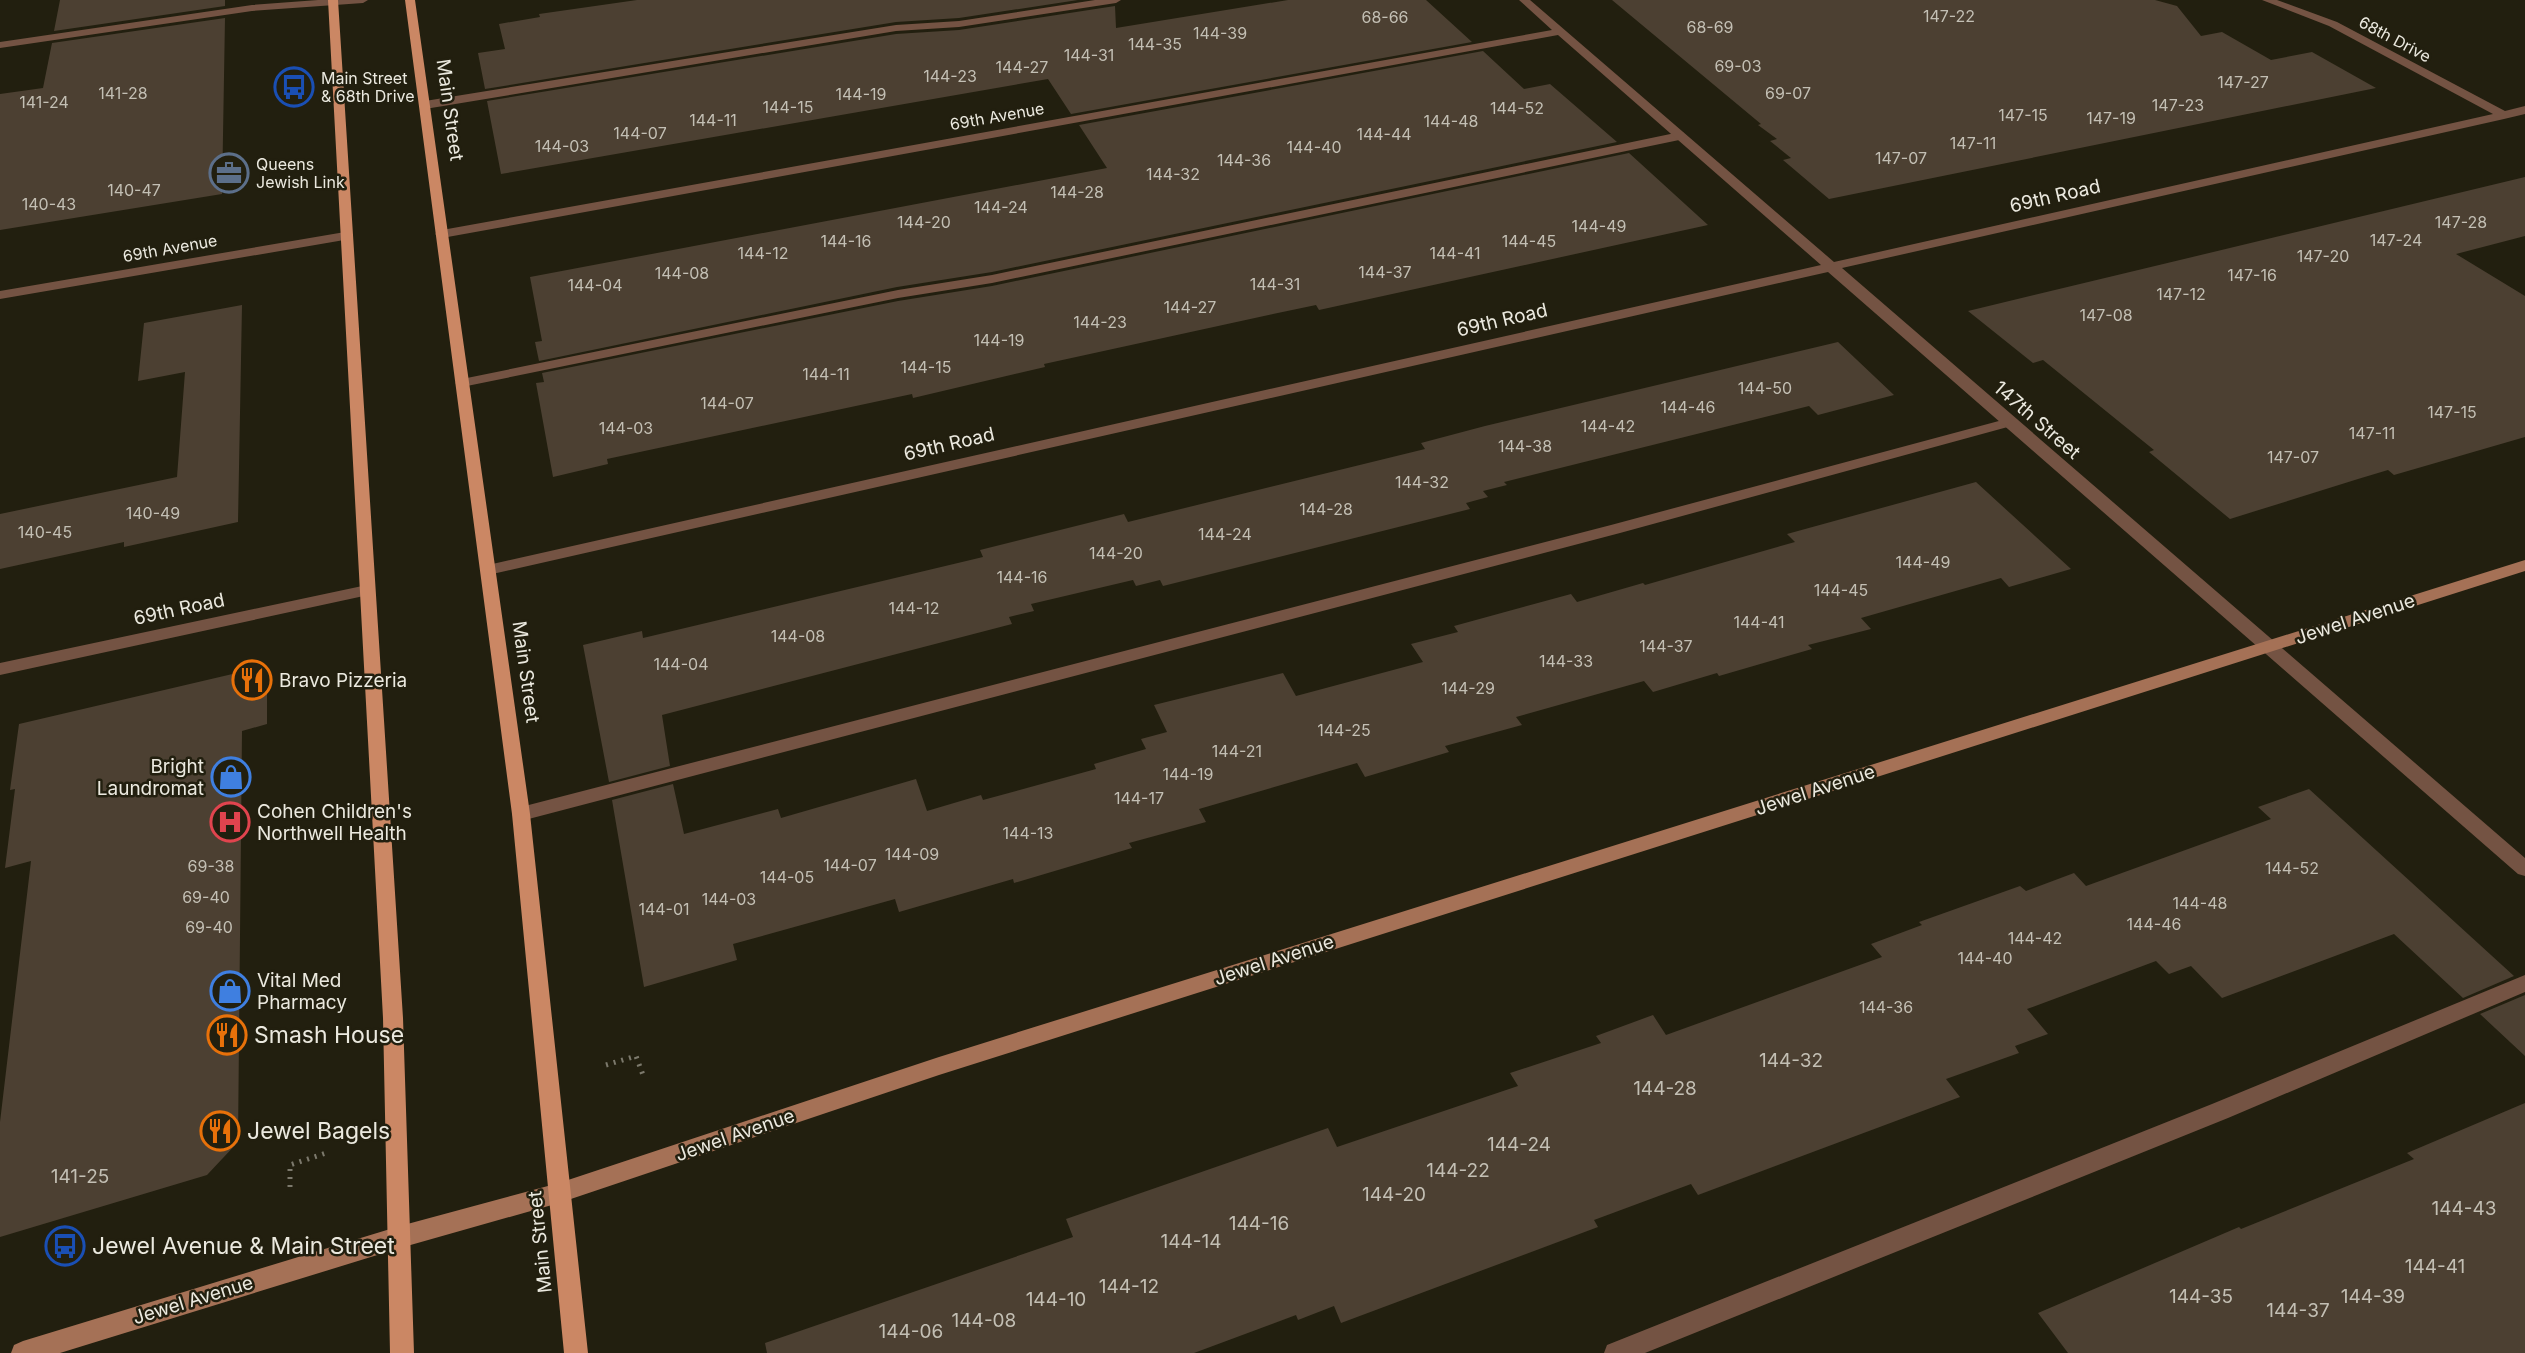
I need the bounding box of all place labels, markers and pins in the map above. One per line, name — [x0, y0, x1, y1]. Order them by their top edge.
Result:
bus stop icon: Main Street & 68th Drive — [273, 66, 315, 108]
place label: Main Street & 68th Drive — [321, 68, 415, 106]
office icon: Queens Jewish Link — [208, 152, 250, 194]
place label: Queens Jewish Link — [256, 154, 345, 192]
restaurant icon: Bravo Pizzeria — [231, 659, 273, 701]
place label: Bravo Pizzeria — [279, 669, 407, 692]
place label: Bright Laundromat — [97, 755, 204, 800]
shop icon: Bright Laundromat — [210, 756, 252, 798]
place label: Cohen Children's Northwell Health — [257, 800, 412, 845]
hospital icon: Cohen Children's Northwell Health — [209, 801, 251, 843]
place label: Vital Med Pharmacy — [257, 969, 347, 1014]
shop icon: Vital Med Pharmacy — [209, 970, 251, 1012]
restaurant icon: Smash House — [206, 1014, 248, 1056]
place label: Smash House — [254, 1021, 404, 1049]
restaurant icon: Jewel Bagels — [199, 1110, 241, 1152]
place label: Jewel Bagels — [247, 1117, 390, 1145]
bus stop icon: Jewel Avenue & Main Street — [44, 1225, 86, 1267]
place label: Jewel Avenue & Main Street — [92, 1232, 395, 1260]

